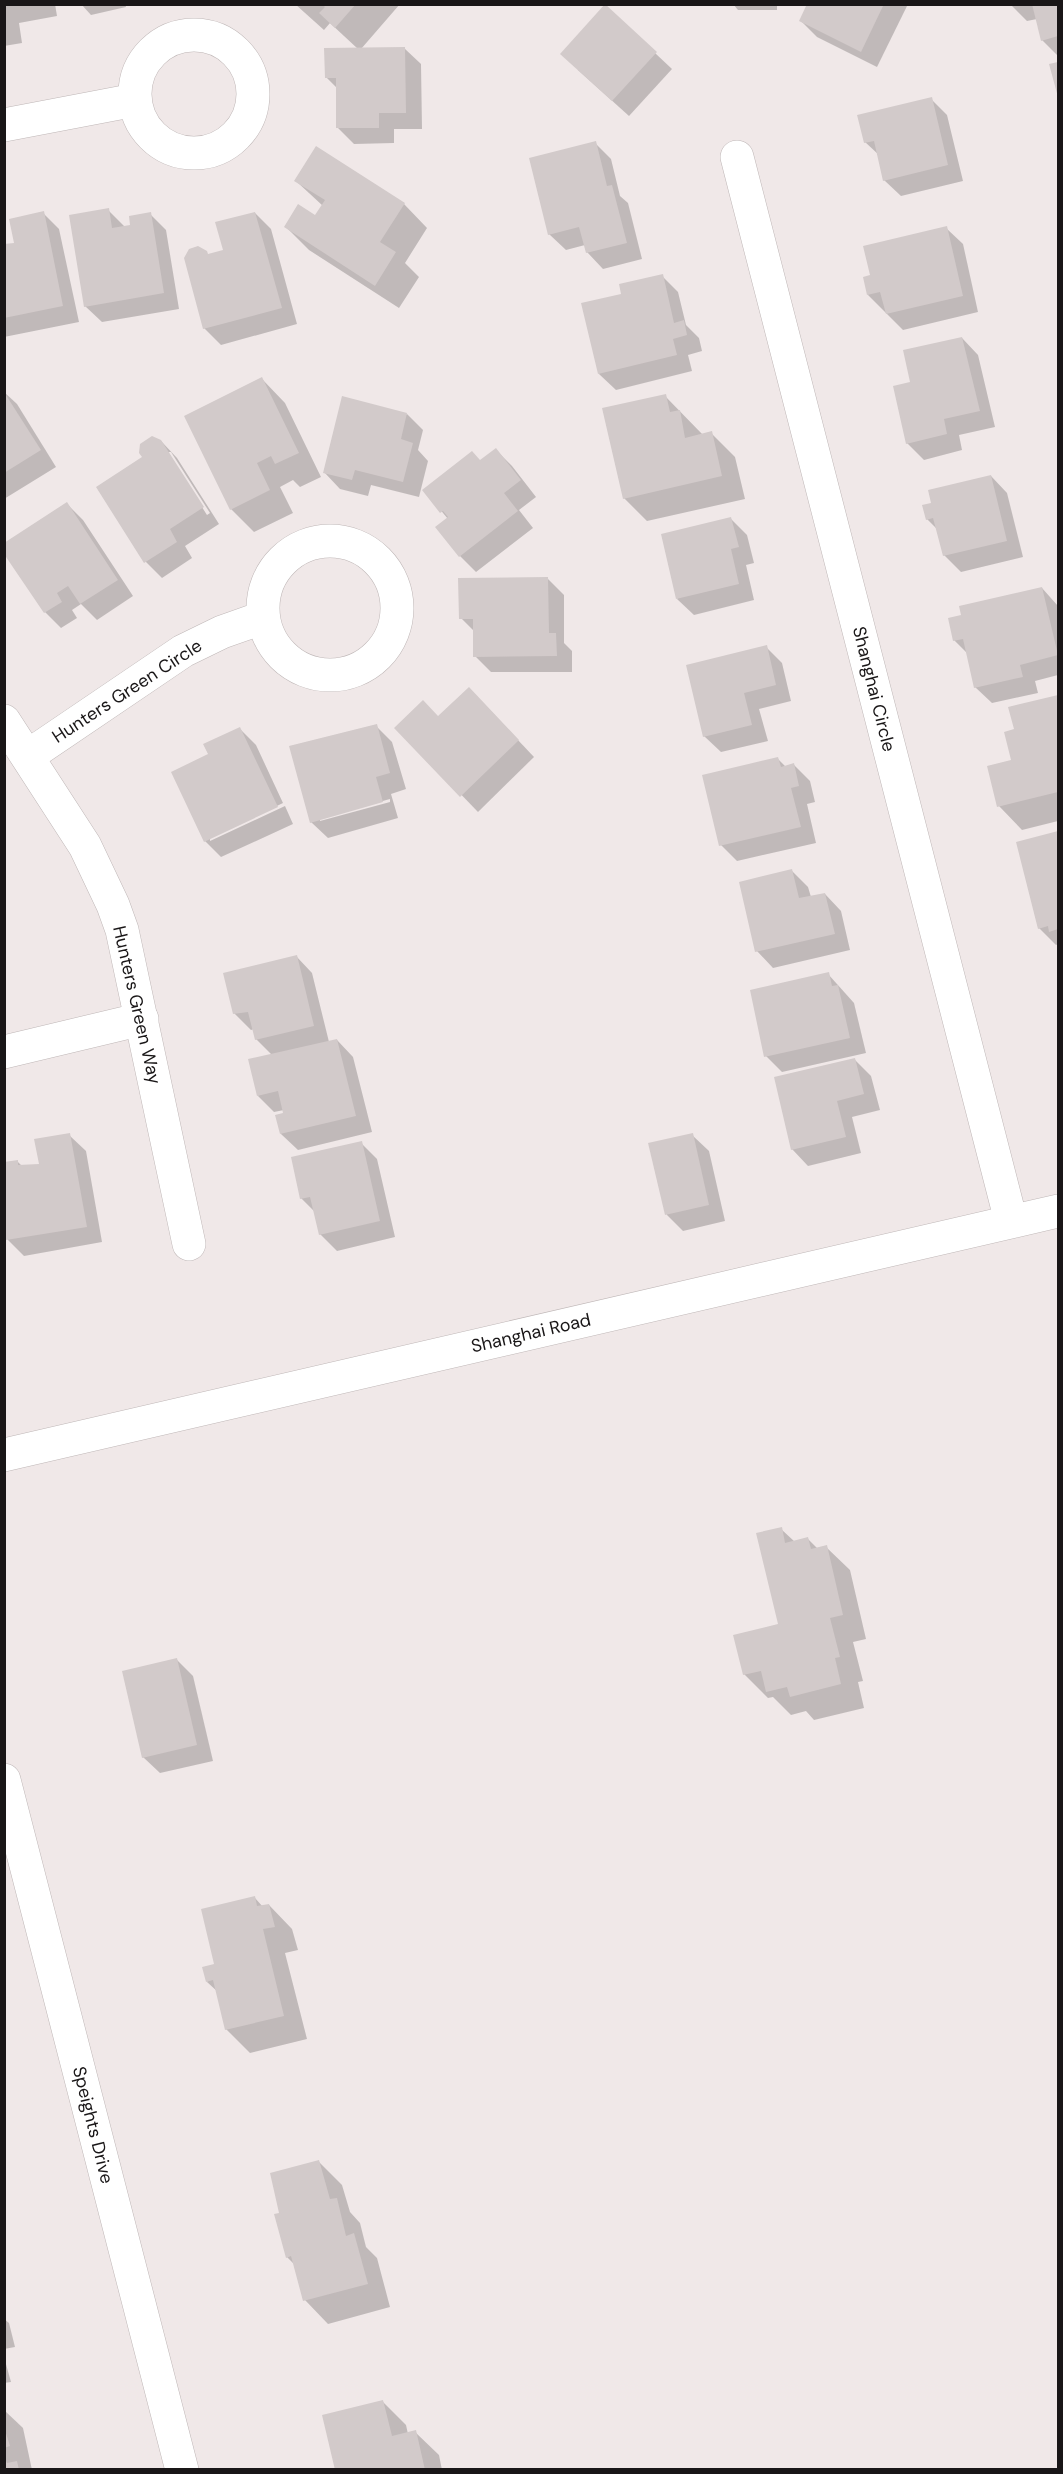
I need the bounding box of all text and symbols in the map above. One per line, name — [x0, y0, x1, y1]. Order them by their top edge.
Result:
street label: Shanghai Circle — [847, 624, 901, 754]
street label: Hunters Green Circle — [47, 634, 207, 748]
street label: Hunters Green Way — [107, 923, 167, 1087]
street label: Shanghai Road — [469, 1308, 593, 1358]
street label: Speights Drive — [67, 2064, 119, 2186]

